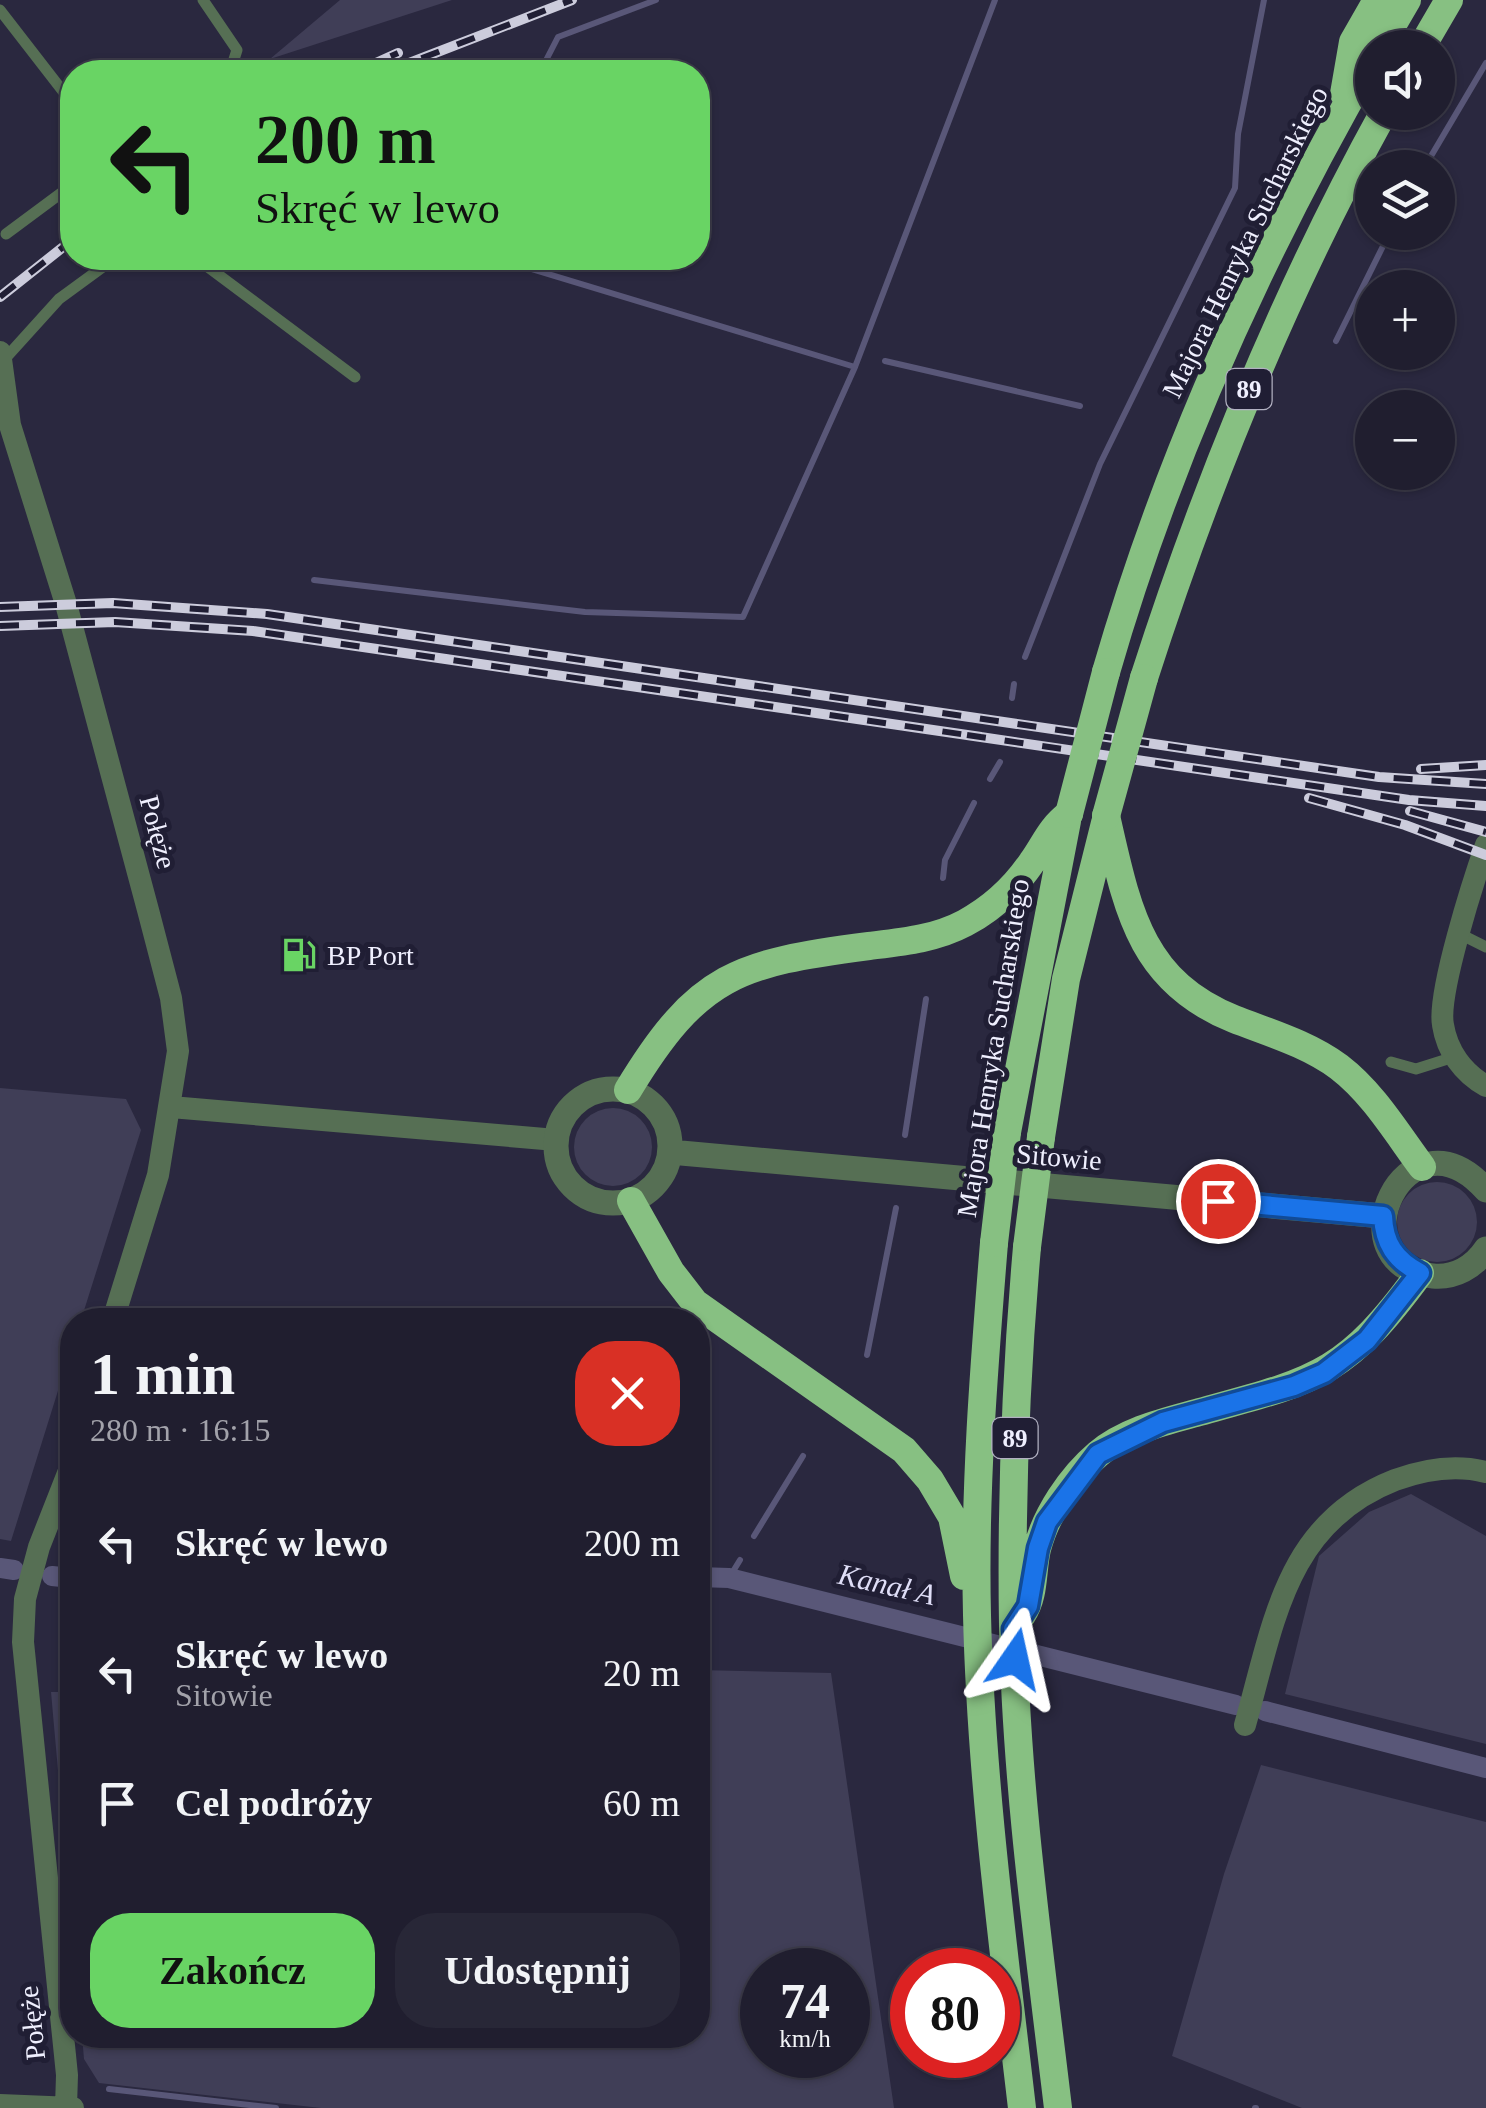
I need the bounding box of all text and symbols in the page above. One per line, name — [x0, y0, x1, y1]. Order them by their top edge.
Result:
map controls — [1355, 30, 1455, 490]
button: sound — [1355, 30, 1455, 130]
street label: Majora Henryka Sucharskiego — [1156, 81, 1334, 403]
icon: left — [90, 100, 220, 230]
text: 200 m — [255, 101, 436, 178]
button: layers — [1355, 150, 1455, 250]
text: Skręć w lewo — [255, 183, 500, 233]
button: + — [1355, 270, 1455, 370]
road number: 89 — [1226, 369, 1272, 409]
button: − — [1355, 390, 1455, 490]
street label: Połęże — [133, 792, 183, 872]
street label: Majora Henryka Sucharskiego — [951, 877, 1035, 1219]
fuel station icon: BP Port — [280, 936, 318, 974]
place label: BP Port — [327, 940, 414, 971]
street label: Sitowie — [1015, 1138, 1103, 1176]
pin — [1176, 1159, 1261, 1244]
icon: arrive — [1191, 1174, 1246, 1229]
text: 1 min — [90, 1341, 235, 1407]
button: close — [575, 1341, 680, 1446]
text: 280 m · 16:15 — [90, 1412, 270, 1448]
road number: 89 — [992, 1418, 1038, 1458]
icon: left — [90, 1516, 145, 1571]
text: Skręć w lewo — [175, 1522, 388, 1564]
text: 200 m — [584, 1522, 680, 1564]
water label: Kanał A — [834, 1557, 939, 1611]
position arrow — [963, 1607, 1067, 1711]
text: Skręć w lewo — [175, 1634, 388, 1676]
icon: left — [90, 1646, 145, 1701]
text: 20 m — [603, 1652, 680, 1694]
text: Sitowie — [175, 1677, 273, 1713]
icon: arrive — [90, 1776, 145, 1831]
text: Cel podróży — [175, 1782, 372, 1824]
text: 60 m — [603, 1782, 680, 1824]
button: Zakończ — [90, 1913, 375, 2028]
button: Udostępnij — [395, 1913, 680, 2028]
speed limit sign: 80 — [890, 1948, 1020, 2078]
text: 74 — [780, 1973, 830, 2029]
street label: Połęże — [13, 1984, 51, 2062]
text: km/h — [779, 2025, 831, 2052]

